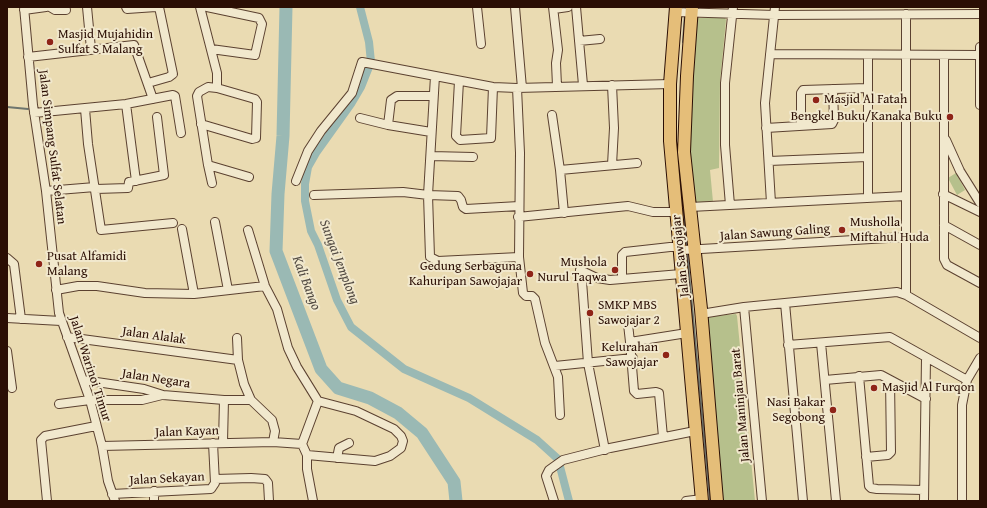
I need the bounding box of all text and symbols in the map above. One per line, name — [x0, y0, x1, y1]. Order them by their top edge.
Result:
place label: Masjid Mujahidin Sulfat S Malang — [58, 27, 153, 58]
marker: Masjid Mujahidin Sulfat S Malang — [45, 37, 55, 47]
street label: Jalan Simpang Sulfat Selatan — [35, 69, 69, 225]
place label: Masjid Al Fatah — [824, 92, 907, 108]
marker: Masjid Al Fatah — [811, 95, 821, 105]
place label: Bengkel Buku/Kanaka Buku — [791, 109, 942, 125]
marker: Bengkel Buku/Kanaka Buku — [945, 112, 955, 122]
street label: Jalan Sawojajar — [669, 214, 693, 298]
place label: Musholla Miftahul Huda — [850, 215, 929, 246]
water label: Sungai Jemplong — [315, 217, 363, 307]
street label: Jalan Sawung Galing — [719, 221, 831, 245]
marker: Musholla Miftahul Huda — [837, 225, 847, 235]
place label: Pusat Alfamidi Malang — [47, 249, 126, 280]
water label: Kali Bango — [288, 253, 324, 313]
place label: Mushola Nurul Taqwa — [538, 255, 607, 286]
marker: Pusat Alfamidi Malang — [34, 259, 44, 269]
place label: Gedung Serbaguna Kahuripan Sawojajar — [409, 259, 522, 290]
marker: Mushola Nurul Taqwa — [610, 265, 620, 275]
marker: Gedung Serbaguna Kahuripan Sawojajar — [525, 269, 535, 279]
place label: SMKP MBS Sawojajar 2 — [598, 298, 660, 329]
marker: SMKP MBS Sawojajar 2 — [585, 308, 595, 318]
street label: Jalan Warinoi Timur — [66, 314, 114, 424]
street label: Jalan Alalak — [121, 324, 187, 348]
place label: Kelurahan Sawojajar — [601, 340, 658, 371]
street label: Jalan Maninjau Barat — [728, 347, 754, 463]
marker: Kelurahan Sawojajar — [661, 350, 671, 360]
street label: Jalan Negara — [121, 366, 191, 392]
place label: Masjid Al Furqon — [882, 380, 975, 396]
marker: Masjid Al Furqon — [869, 383, 879, 393]
place label: Nasi Bakar Segobong — [767, 395, 825, 426]
marker: Nasi Bakar Segobong — [828, 405, 838, 415]
street label: Jalan Kayan — [155, 423, 219, 441]
street label: Jalan Sekayan — [129, 469, 205, 489]

